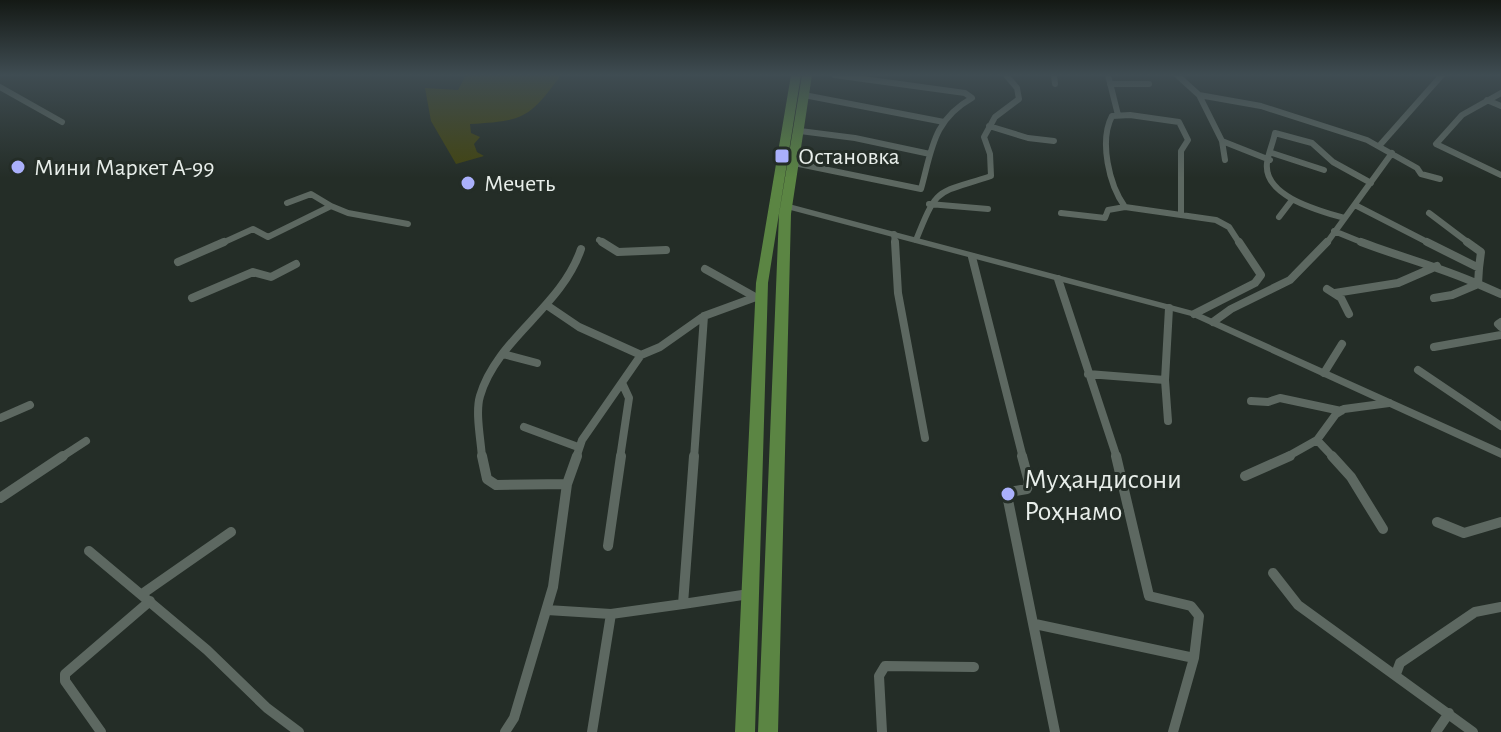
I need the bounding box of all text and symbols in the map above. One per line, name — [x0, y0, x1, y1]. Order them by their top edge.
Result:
place label: Остановка — [798, 145, 900, 169]
marker: Остановка — [773, 147, 791, 165]
place label: Мини Маркет А-99 — [34, 156, 215, 180]
marker: Мини Маркет А-99 — [9, 158, 27, 176]
place label: Мечеть — [484, 172, 555, 196]
marker: Мечеть — [459, 174, 477, 192]
place label: Муҳандисони Роҳнамо — [1024, 466, 1182, 526]
marker: Муҳандисони Роҳнамо — [999, 485, 1017, 503]

